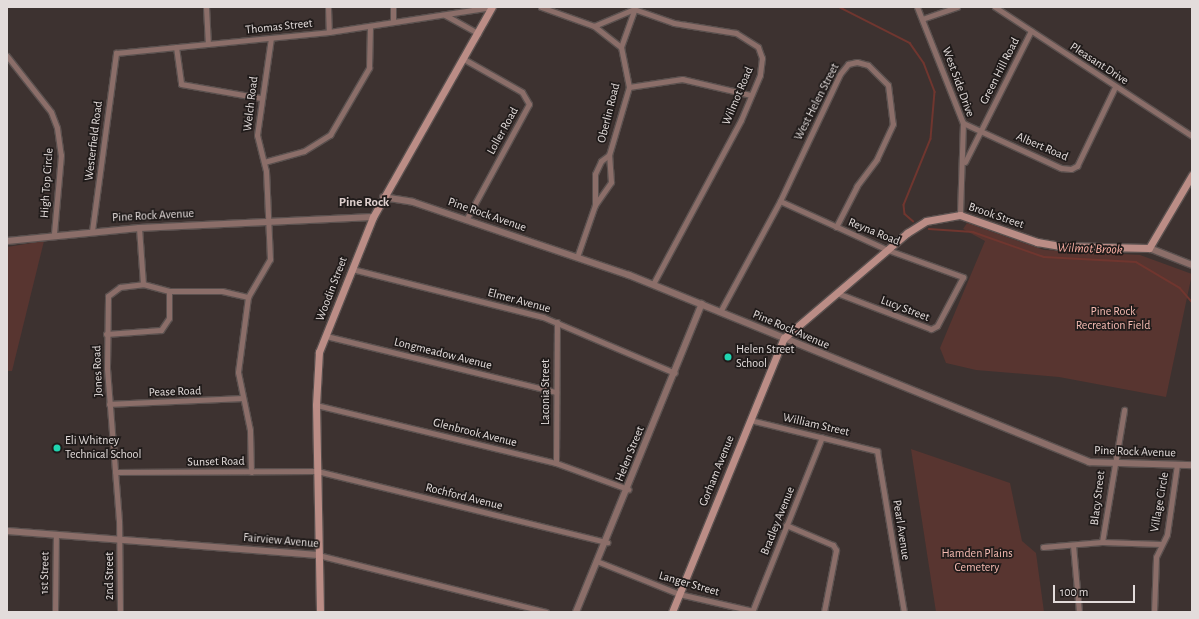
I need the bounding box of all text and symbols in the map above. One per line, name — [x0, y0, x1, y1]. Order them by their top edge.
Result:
street label: Thomas Street — [245, 16, 313, 38]
street label: Green Hill Road — [977, 35, 1023, 107]
street label: Pleasant Drive — [1067, 40, 1131, 88]
street label: West Side Drive — [939, 45, 977, 119]
street label: West Helen Street — [791, 61, 843, 143]
street label: Wilmot Road — [719, 65, 757, 127]
street label: Welch Road — [240, 76, 262, 132]
street label: Oberlin Road — [595, 82, 623, 144]
street label: Westerfield Road — [82, 100, 106, 182]
street label: Loller Road — [484, 105, 522, 157]
street label: Albert Road — [1014, 130, 1070, 164]
street label: High Top Circle — [37, 147, 57, 219]
district label: Pine Rock — [339, 195, 389, 211]
street label: Pine Rock Avenue — [446, 195, 528, 235]
street label: Brook Street — [966, 200, 1026, 232]
street label: Pine Rock Avenue — [112, 207, 194, 225]
street label: Reyna Road — [846, 215, 902, 249]
water label: Wilmot Brook — [1057, 241, 1123, 259]
street label: Woodin Street — [313, 255, 351, 323]
street label: Elmer Avenue — [486, 286, 552, 316]
street label: Lucy Street — [879, 293, 931, 325]
park label: Pine Rock Recreation Field — [1076, 305, 1150, 333]
street label: Pine Rock Avenue — [750, 307, 832, 353]
street label: Longmeadow Avenue — [393, 335, 493, 373]
place label: Helen Street School — [736, 343, 794, 371]
street label: Jones Road — [90, 345, 106, 397]
marker: Helen Street School — [723, 352, 733, 362]
street label: Laconia Street — [539, 359, 553, 425]
street label: Pease Road — [148, 384, 202, 400]
street label: William Street — [781, 410, 851, 440]
street label: Glenbrook Avenue — [432, 416, 518, 450]
street label: Helen Street — [612, 424, 648, 484]
place label: Eli Whitney Technical School — [65, 434, 141, 462]
street label: Gorham Avenue — [696, 434, 738, 508]
marker: Eli Whitney Technical School — [52, 443, 62, 453]
street label: Pine Rock Avenue — [1094, 443, 1176, 461]
street label: Sunset Road — [187, 454, 245, 470]
street label: Blacy Street — [1088, 470, 1108, 526]
street label: Village Circle — [1148, 471, 1172, 533]
street label: Rochford Avenue — [424, 480, 504, 514]
street label: Bradley Avenue — [758, 485, 798, 557]
street label: Pearl Avenue — [889, 499, 913, 561]
street label: Fairview Avenue — [243, 531, 319, 551]
park label: Hamden Plains Cemetery — [941, 547, 1013, 575]
street label: 1st Street — [37, 552, 53, 594]
street label: 2nd Street — [103, 552, 117, 600]
street label: Langer Street — [657, 569, 721, 599]
scale bar — [1055, 577, 1137, 603]
text: 100 m — [1060, 586, 1088, 598]

